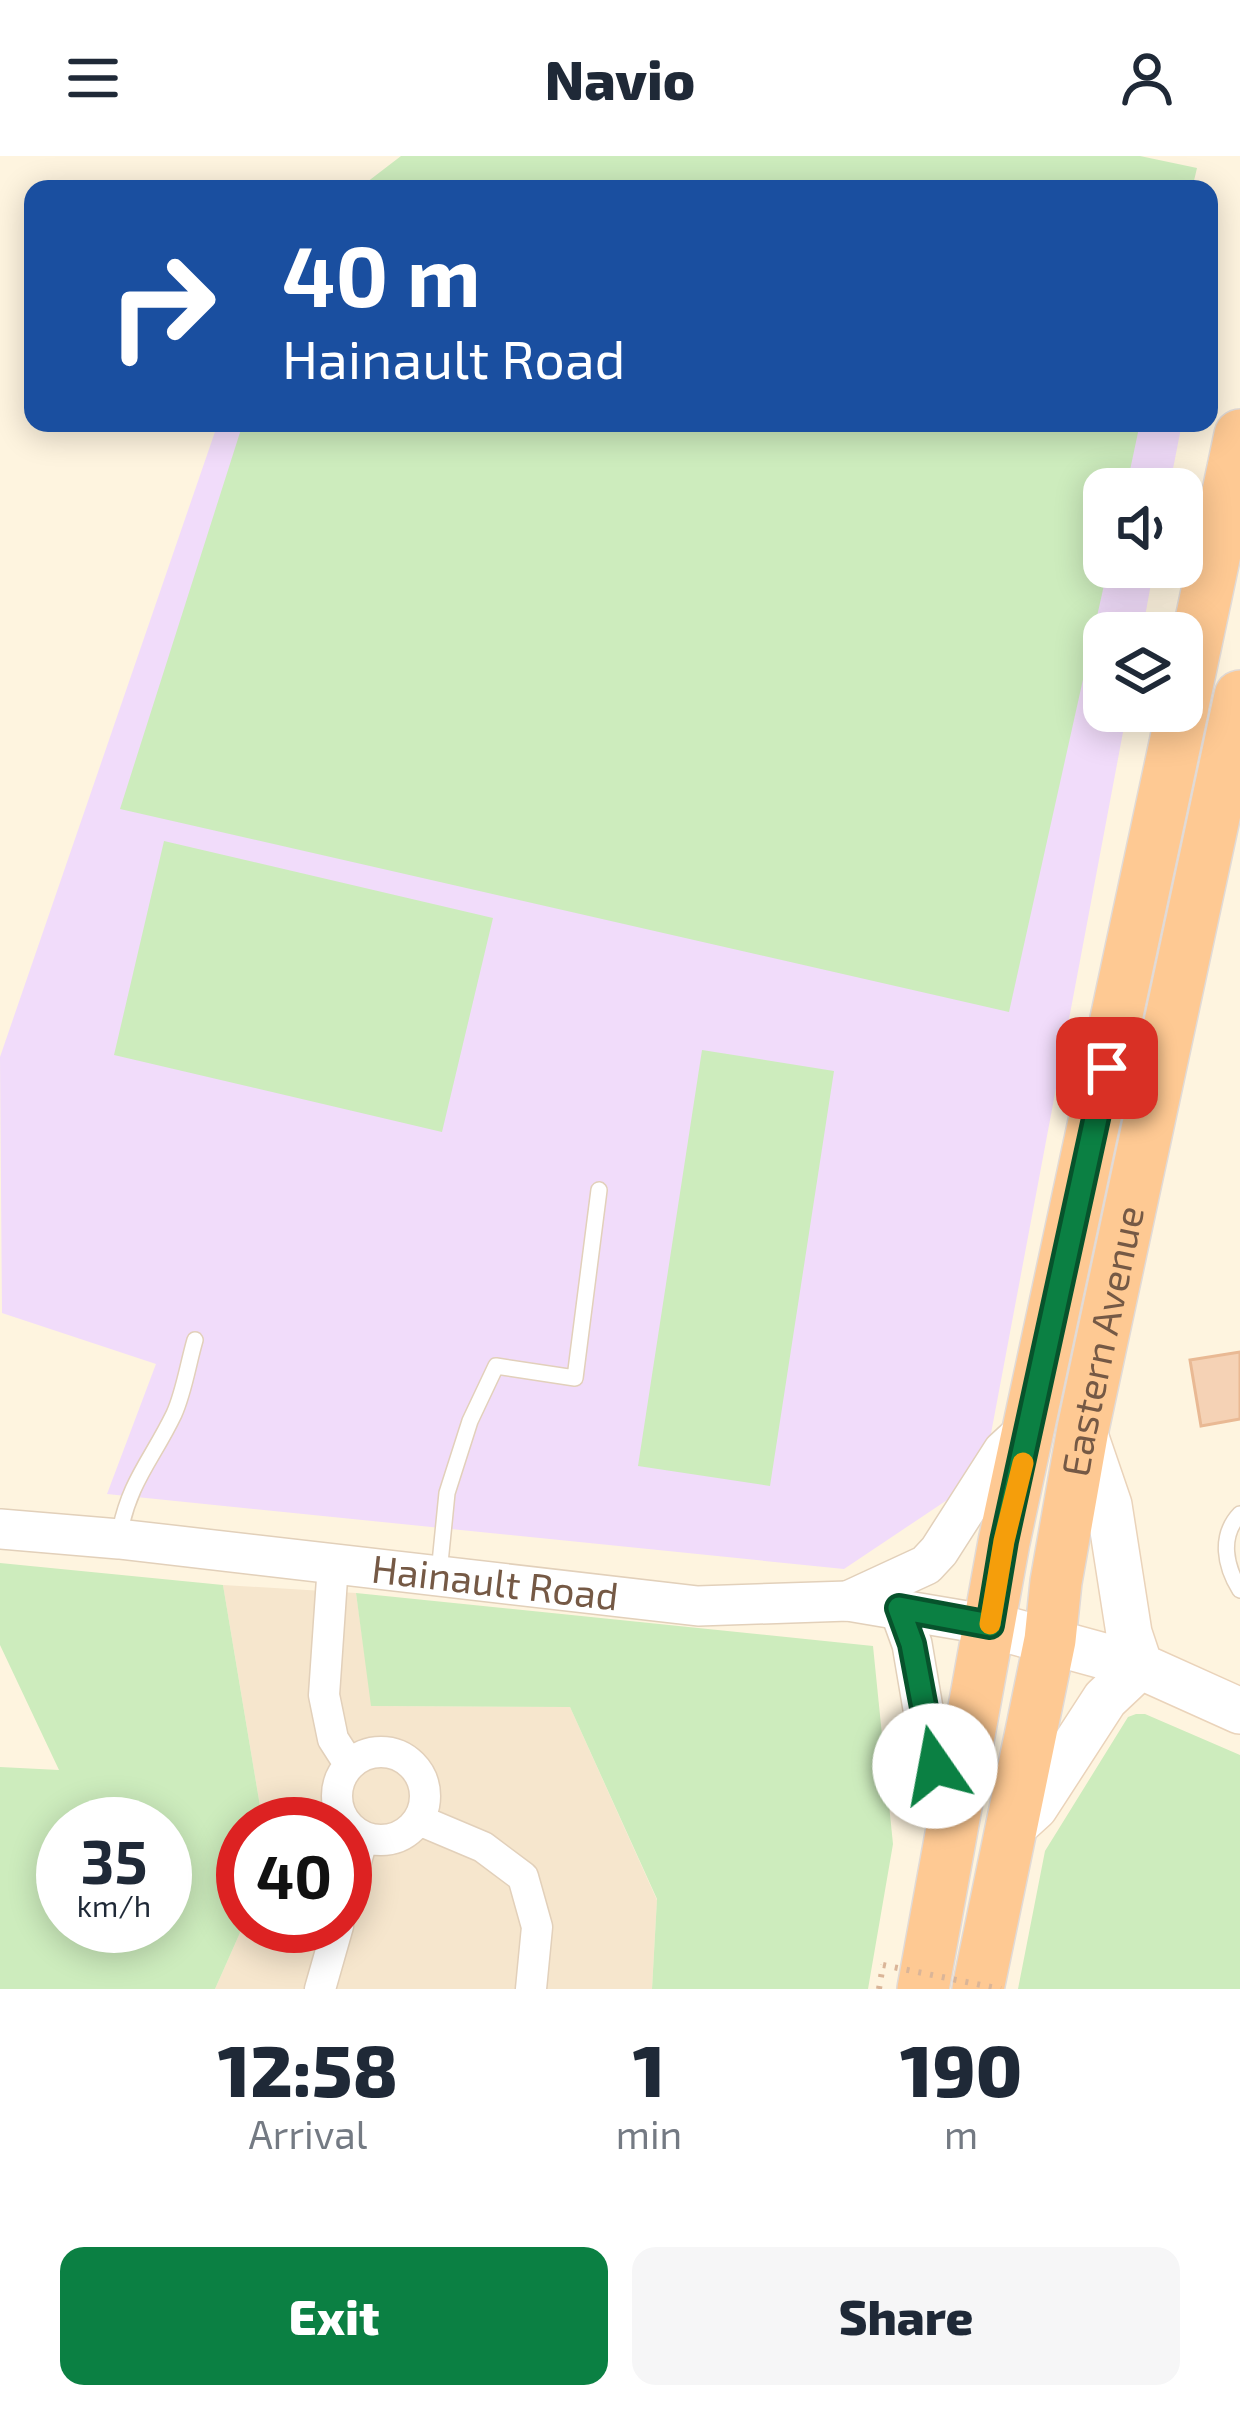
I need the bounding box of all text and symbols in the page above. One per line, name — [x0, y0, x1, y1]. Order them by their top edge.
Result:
icon: menu — [60, 45, 126, 111]
icon: person — [1114, 45, 1180, 111]
text: Navio — [545, 46, 695, 111]
text: 40 m — [282, 223, 481, 324]
icon: right — [84, 228, 240, 384]
text: Hainault Road — [282, 325, 626, 390]
map controls — [1083, 468, 1203, 732]
button: sound — [1083, 468, 1203, 588]
button: layers — [1083, 612, 1203, 732]
pin — [1056, 1017, 1158, 1119]
icon: arrive — [1074, 1035, 1140, 1101]
street label: Eastern Avenue — [1050, 1201, 1152, 1480]
street label: Hainault Road — [369, 1543, 621, 1619]
position arrow — [872, 1703, 998, 1829]
speed limit sign: 40 — [216, 1797, 372, 1953]
text: 35 — [80, 1824, 148, 1896]
text: km/h — [77, 1887, 151, 1923]
text: 12:58 — [218, 2025, 398, 2111]
text: 1 — [633, 2025, 665, 2111]
text: 190 — [900, 2025, 1022, 2111]
text: Arrival — [249, 2110, 367, 2157]
text: min — [616, 2110, 682, 2157]
text: m — [944, 2110, 978, 2157]
button: Exit — [60, 2247, 608, 2385]
button: Share — [632, 2247, 1180, 2385]

